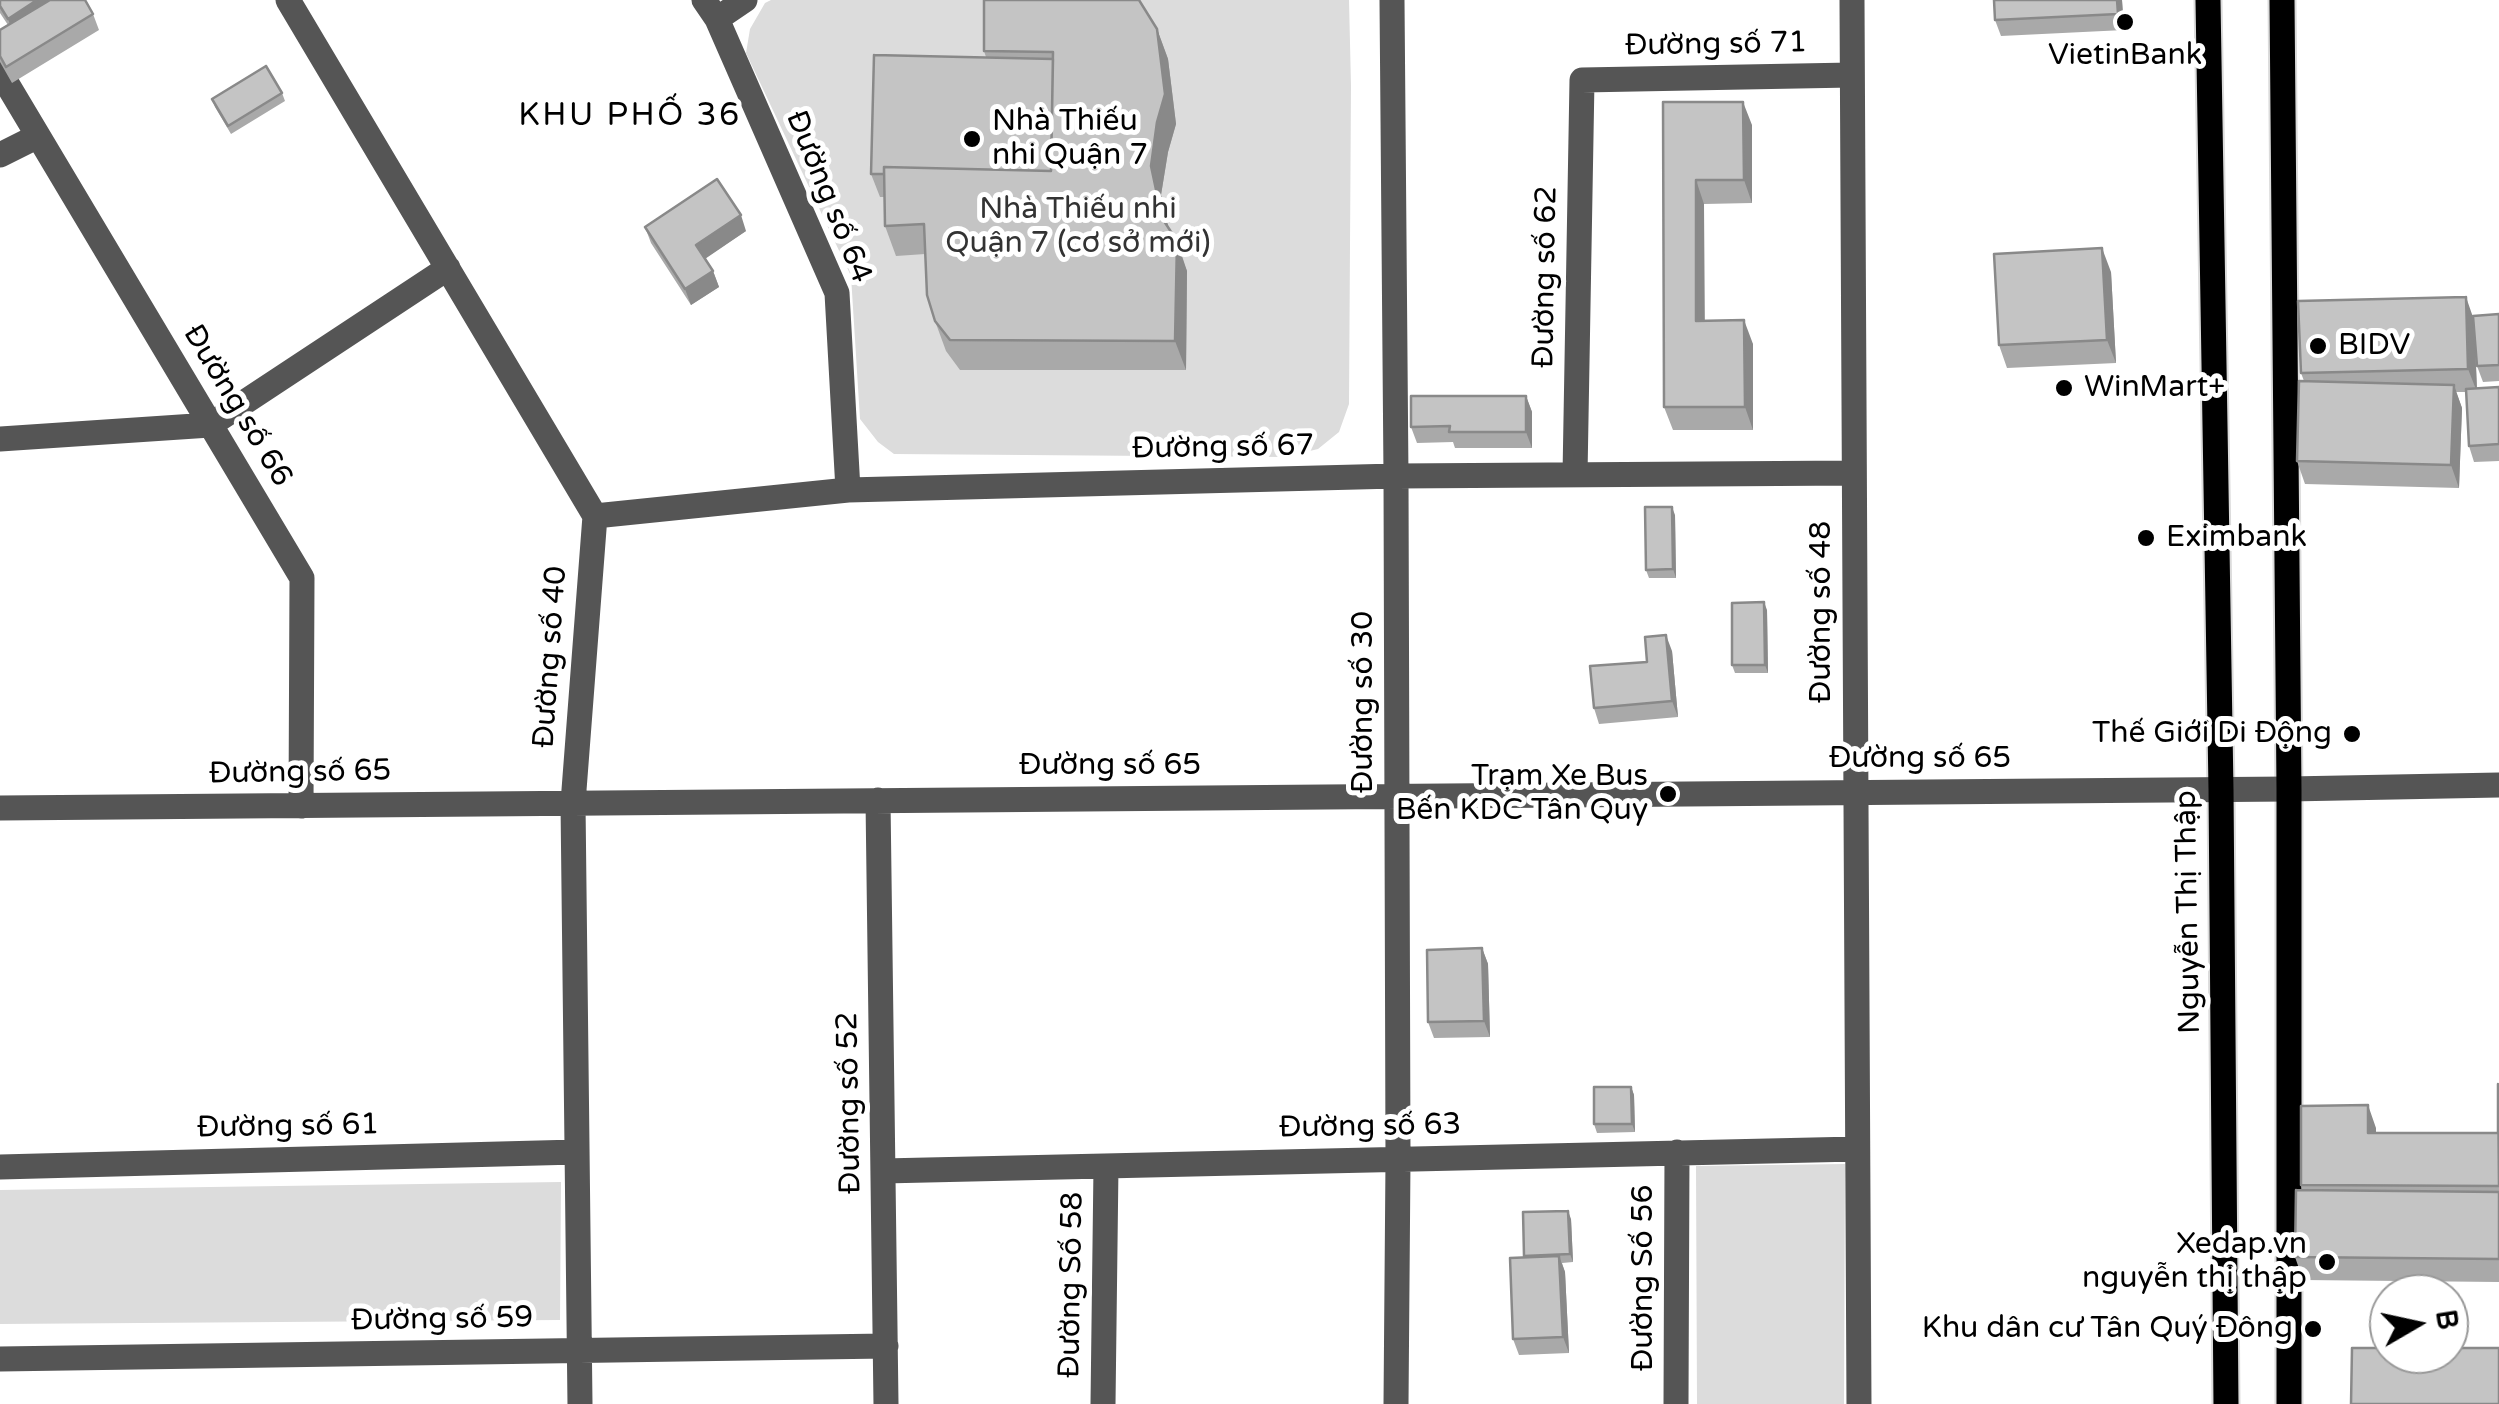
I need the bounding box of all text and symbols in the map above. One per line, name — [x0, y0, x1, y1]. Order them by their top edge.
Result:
marker: VietinBank — [2114, 11, 2136, 33]
street label: Đường số 71 — [1625, 25, 1807, 65]
place label: VietinBank — [2048, 38, 2202, 74]
district label: KHU PHỐ 36 — [518, 98, 742, 136]
place label: Nhà Thiếu nhi Quận 7 — [992, 104, 1148, 174]
street label: Đường số 64 — [777, 106, 879, 288]
marker: Nhà Thiếu nhi Quận 7 — [961, 128, 983, 150]
street label: Đường số 62 — [1526, 186, 1566, 368]
park label: Nhà Thiếu nhi Quận 7 (cơ sở mới) — [945, 192, 1211, 262]
street label: Đường số 66 — [175, 319, 299, 493]
place label: BIDV — [2338, 328, 2410, 364]
marker: BIDV — [2307, 335, 2329, 357]
place label: WinMart+ — [2084, 370, 2225, 406]
marker: WinMart+ — [2053, 377, 2075, 399]
street label: Đường số 67 — [1132, 428, 1314, 468]
place label: Eximbank — [2166, 520, 2307, 556]
street label: Đường số 48 — [1804, 521, 1840, 703]
marker: Eximbank — [2135, 527, 2157, 549]
street label: Đường số 40 — [527, 565, 575, 749]
street label: Đường số 30 — [1346, 611, 1382, 793]
place label: Thế Giới Di Động — [2092, 716, 2332, 752]
marker: Thế Giới Di Động — [2341, 723, 2363, 745]
street label: Đường số 65 — [1829, 741, 2011, 777]
street label: Đường số 65 — [1019, 748, 1201, 784]
street label: Đường số 65 — [209, 753, 391, 793]
place label: Trạm Xe Bus Bến KDC Tân Quy — [1396, 759, 1648, 830]
marker: Trạm Xe Bus Bến KDC Tân Quy — [1657, 783, 1679, 805]
street label: Nguyễn Thị Thập — [2169, 790, 2209, 1034]
street label: Đường số 52 — [830, 1012, 870, 1194]
street label: Đường số 61 — [197, 1107, 379, 1147]
street label: Đường số 63 — [1279, 1107, 1461, 1147]
street label: Đường Số 56 — [1626, 1185, 1662, 1371]
street label: Đường Số 58 — [1052, 1191, 1092, 1379]
place label: Xedap.vn nguyễn thị thập — [2082, 1227, 2307, 1298]
marker: Xedap.vn nguyễn thị thập — [2316, 1251, 2338, 1273]
north arrow — [2369, 1274, 2469, 1374]
street label: Đường số 59 — [351, 1300, 533, 1340]
text: B — [2428, 1307, 2465, 1332]
place label: Khu dân cư Tân Quý Đông — [1922, 1311, 2293, 1347]
marker: Khu dân cư Tân Quý Đông — [2302, 1318, 2324, 1340]

